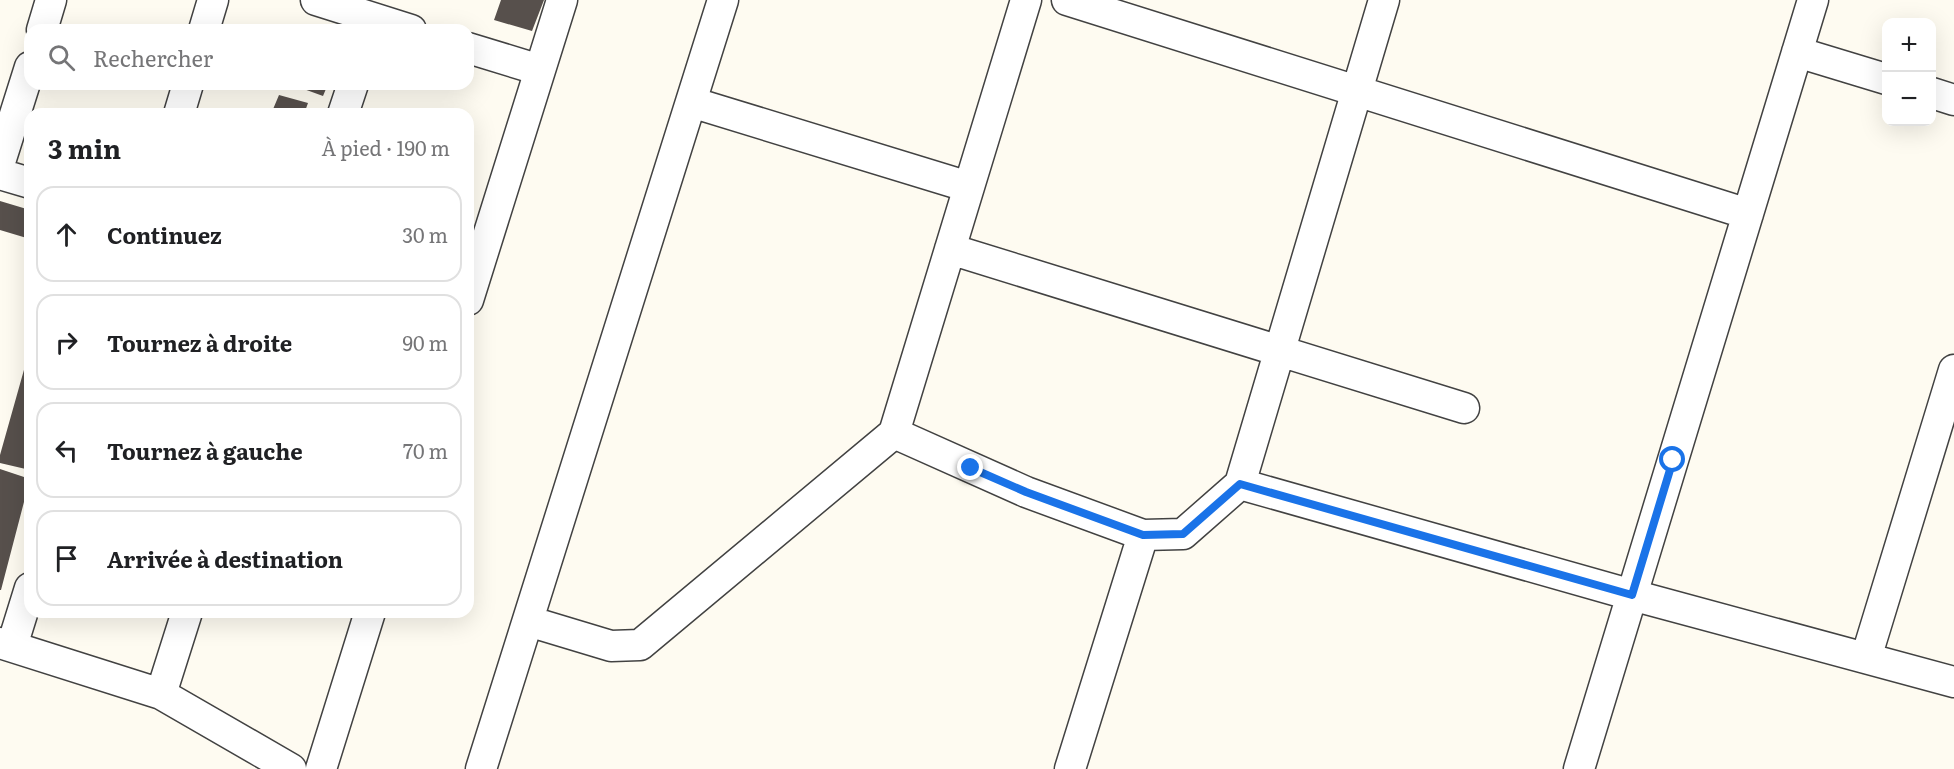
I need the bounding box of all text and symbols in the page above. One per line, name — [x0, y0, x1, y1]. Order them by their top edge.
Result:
map controls — [1882, 18, 1936, 126]
button: + — [1882, 18, 1936, 72]
search box — [24, 24, 474, 90]
icon: search — [45, 41, 78, 74]
text: Rechercher — [93, 41, 213, 74]
button: − — [1882, 72, 1936, 126]
text: 3 min — [48, 128, 121, 167]
text: À pied · 190 m — [321, 132, 450, 162]
icon: ahead — [50, 218, 83, 251]
text: Continuez — [107, 218, 222, 251]
text: 30 m — [402, 219, 448, 249]
icon: right — [50, 326, 83, 359]
text: Tournez à droite — [107, 326, 292, 359]
text: 90 m — [403, 327, 448, 357]
icon: left — [50, 434, 83, 467]
text: Tournez à gauche — [107, 434, 303, 467]
text: 70 m — [403, 435, 448, 465]
route start — [1659, 446, 1685, 472]
route end — [957, 454, 983, 480]
icon: arrive — [50, 542, 83, 575]
text: Arrivée à destination — [107, 542, 343, 575]

